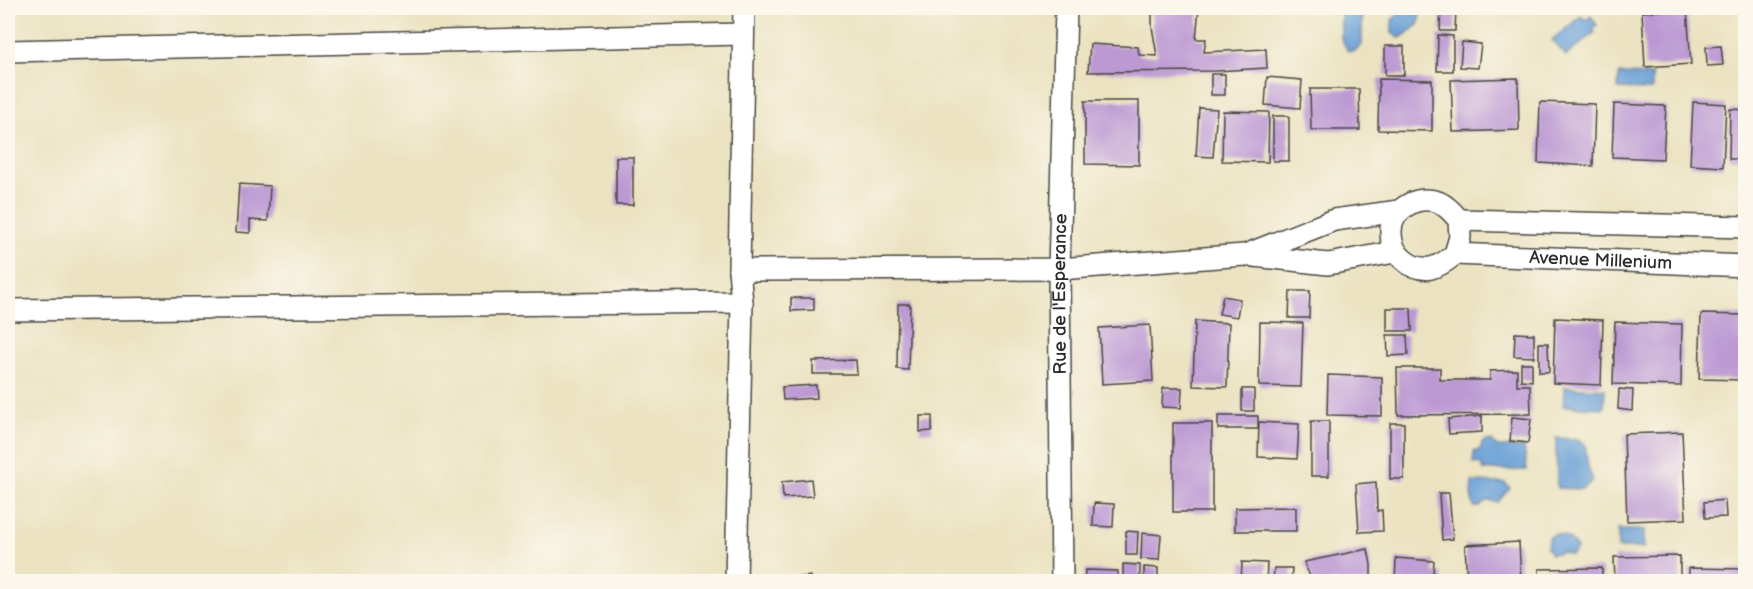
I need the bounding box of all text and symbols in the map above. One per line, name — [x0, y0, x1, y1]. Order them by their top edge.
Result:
street label: Rue de l'Esperance — [1049, 213, 1071, 375]
street label: Avenue Millenium — [1529, 247, 1672, 274]

